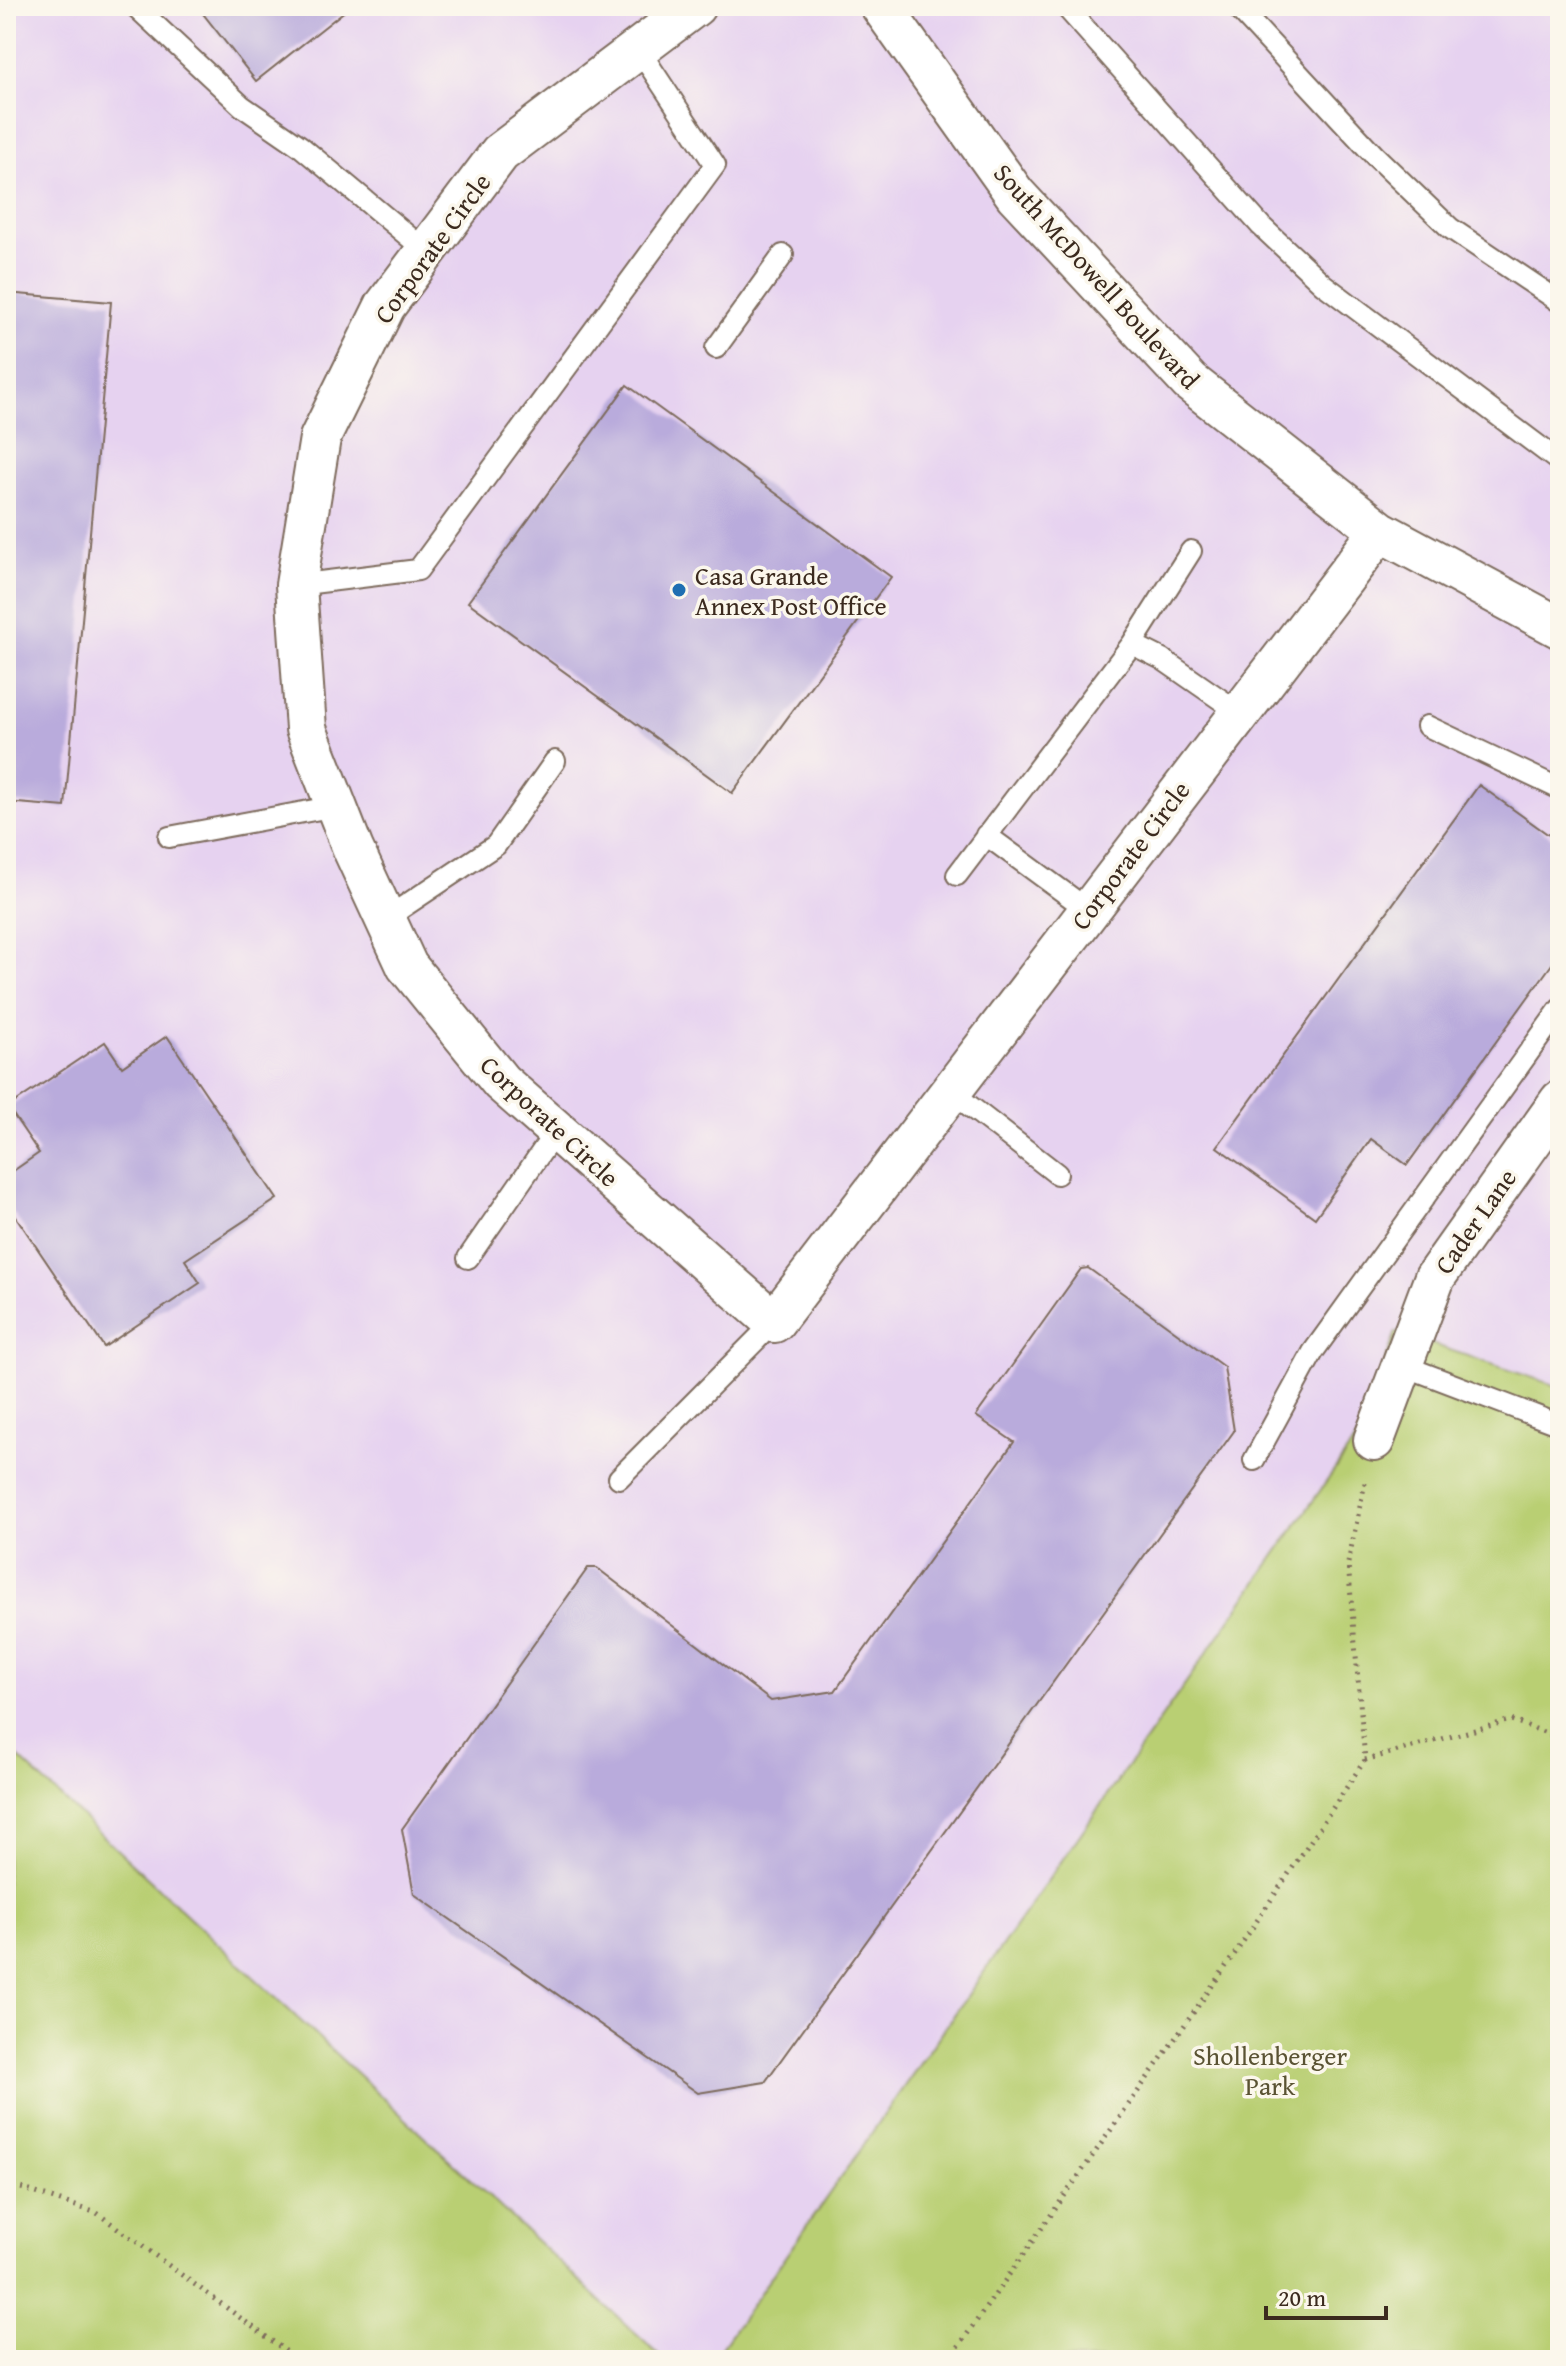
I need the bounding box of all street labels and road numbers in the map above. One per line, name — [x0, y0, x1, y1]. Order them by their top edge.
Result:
street label: South McDowell Boulevard — [985, 154, 1209, 398]
street label: Corporate Circle — [364, 165, 500, 331]
street label: Corporate Circle — [1061, 772, 1199, 938]
street label: Corporate Circle — [472, 1046, 628, 1196]
street label: Cader Lane — [1424, 1160, 1526, 1282]

